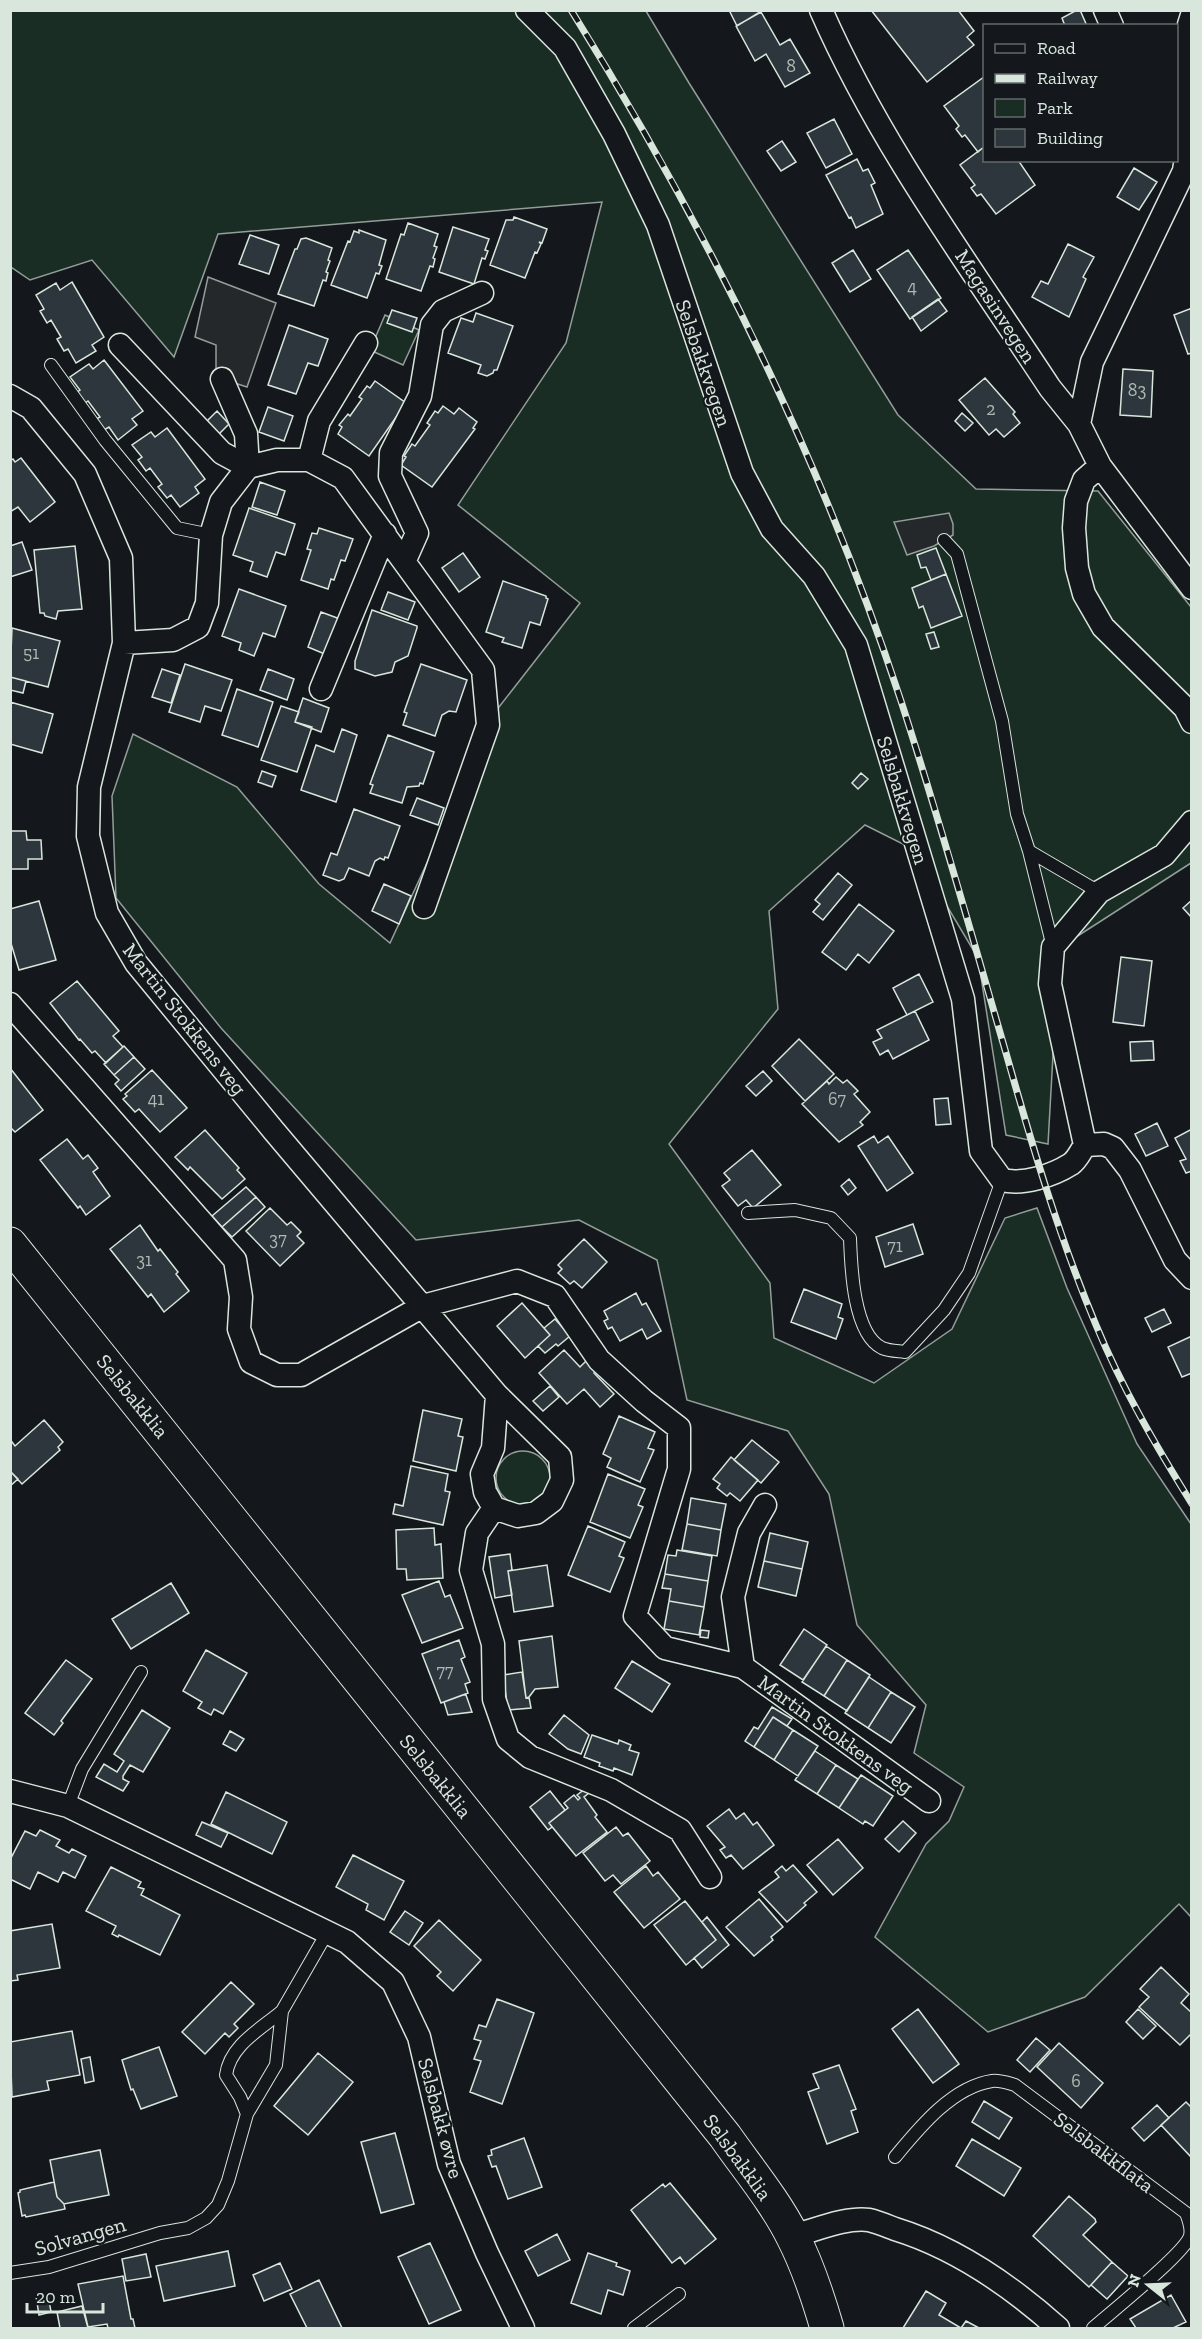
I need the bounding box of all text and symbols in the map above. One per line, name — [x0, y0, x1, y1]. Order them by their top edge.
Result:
legend — [983, 24, 1178, 162]
text: Road — [1037, 37, 1076, 59]
house number: 8 — [786, 55, 796, 77]
text: Railway — [1037, 67, 1099, 89]
text: Park — [1037, 97, 1073, 119]
text: Building — [1037, 127, 1103, 149]
street label: Magasinvegen — [950, 245, 1042, 367]
house number: 4 — [907, 276, 917, 298]
street label: Selsbakkvegen — [671, 296, 737, 430]
house number: 83 — [1128, 379, 1146, 401]
house number: 2 — [986, 398, 996, 420]
house number: 51 — [23, 642, 39, 664]
street label: Selsbakkvegen — [872, 733, 934, 867]
street label: Martin Stokkens veg — [118, 938, 252, 1100]
house number: 41 — [148, 1088, 164, 1110]
house number: 67 — [828, 1088, 847, 1110]
house number: 37 — [269, 1228, 287, 1250]
house number: 71 — [887, 1235, 903, 1257]
house number: 31 — [136, 1249, 152, 1271]
street label: Selsbakklia — [92, 1349, 174, 1443]
house number: 77 — [437, 1660, 454, 1682]
street label: Martin Stokkens veg — [753, 1669, 919, 1799]
street label: Selsbakklia — [395, 1729, 477, 1823]
street label: Selsbakk øvre — [413, 2055, 469, 2181]
house number: 6 — [1071, 2070, 1081, 2092]
street label: Selsbakkflata — [1049, 2106, 1159, 2198]
street label: Selsbakklia — [698, 2109, 778, 2205]
street label: Solvangen — [32, 2211, 128, 2261]
north arrow — [1118, 2255, 1178, 2315]
text: N — [1123, 2272, 1145, 2289]
scale bar — [27, 2276, 104, 2314]
text: 20 m — [36, 2286, 76, 2308]

